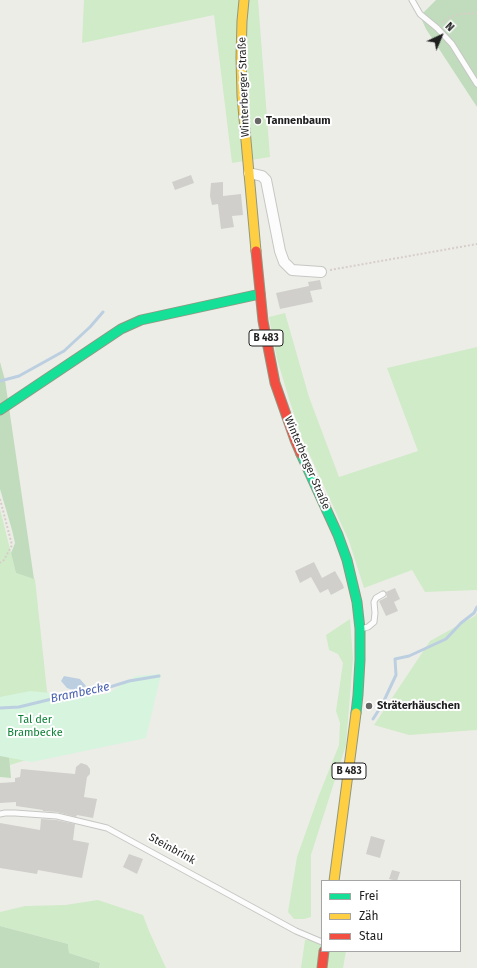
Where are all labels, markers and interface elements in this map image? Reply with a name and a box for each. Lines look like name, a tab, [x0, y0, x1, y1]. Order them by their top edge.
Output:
north arrow	[421, 16, 461, 56]
text: N	[443, 20, 457, 34]
street label: Winterberger Straße	[236, 37, 252, 137]
place label: Tannenbaum	[266, 114, 331, 128]
marker: Tannenbaum	[253, 116, 263, 126]
road number: B 483	[249, 330, 283, 346]
street label: Winterberger Straße	[281, 414, 333, 512]
water label: Brambecke	[49, 680, 111, 706]
place label: Sträterhäuschen	[377, 699, 460, 713]
marker: Sträterhäuschen	[364, 701, 374, 711]
park label: Tal der Brambecke	[7, 713, 63, 739]
road number: B 483	[332, 763, 366, 779]
street label: Steinbrink	[146, 831, 198, 867]
legend	[321, 880, 461, 952]
text: Frei	[359, 889, 379, 903]
text: Zäh	[359, 909, 379, 923]
text: Stau	[359, 929, 383, 943]

